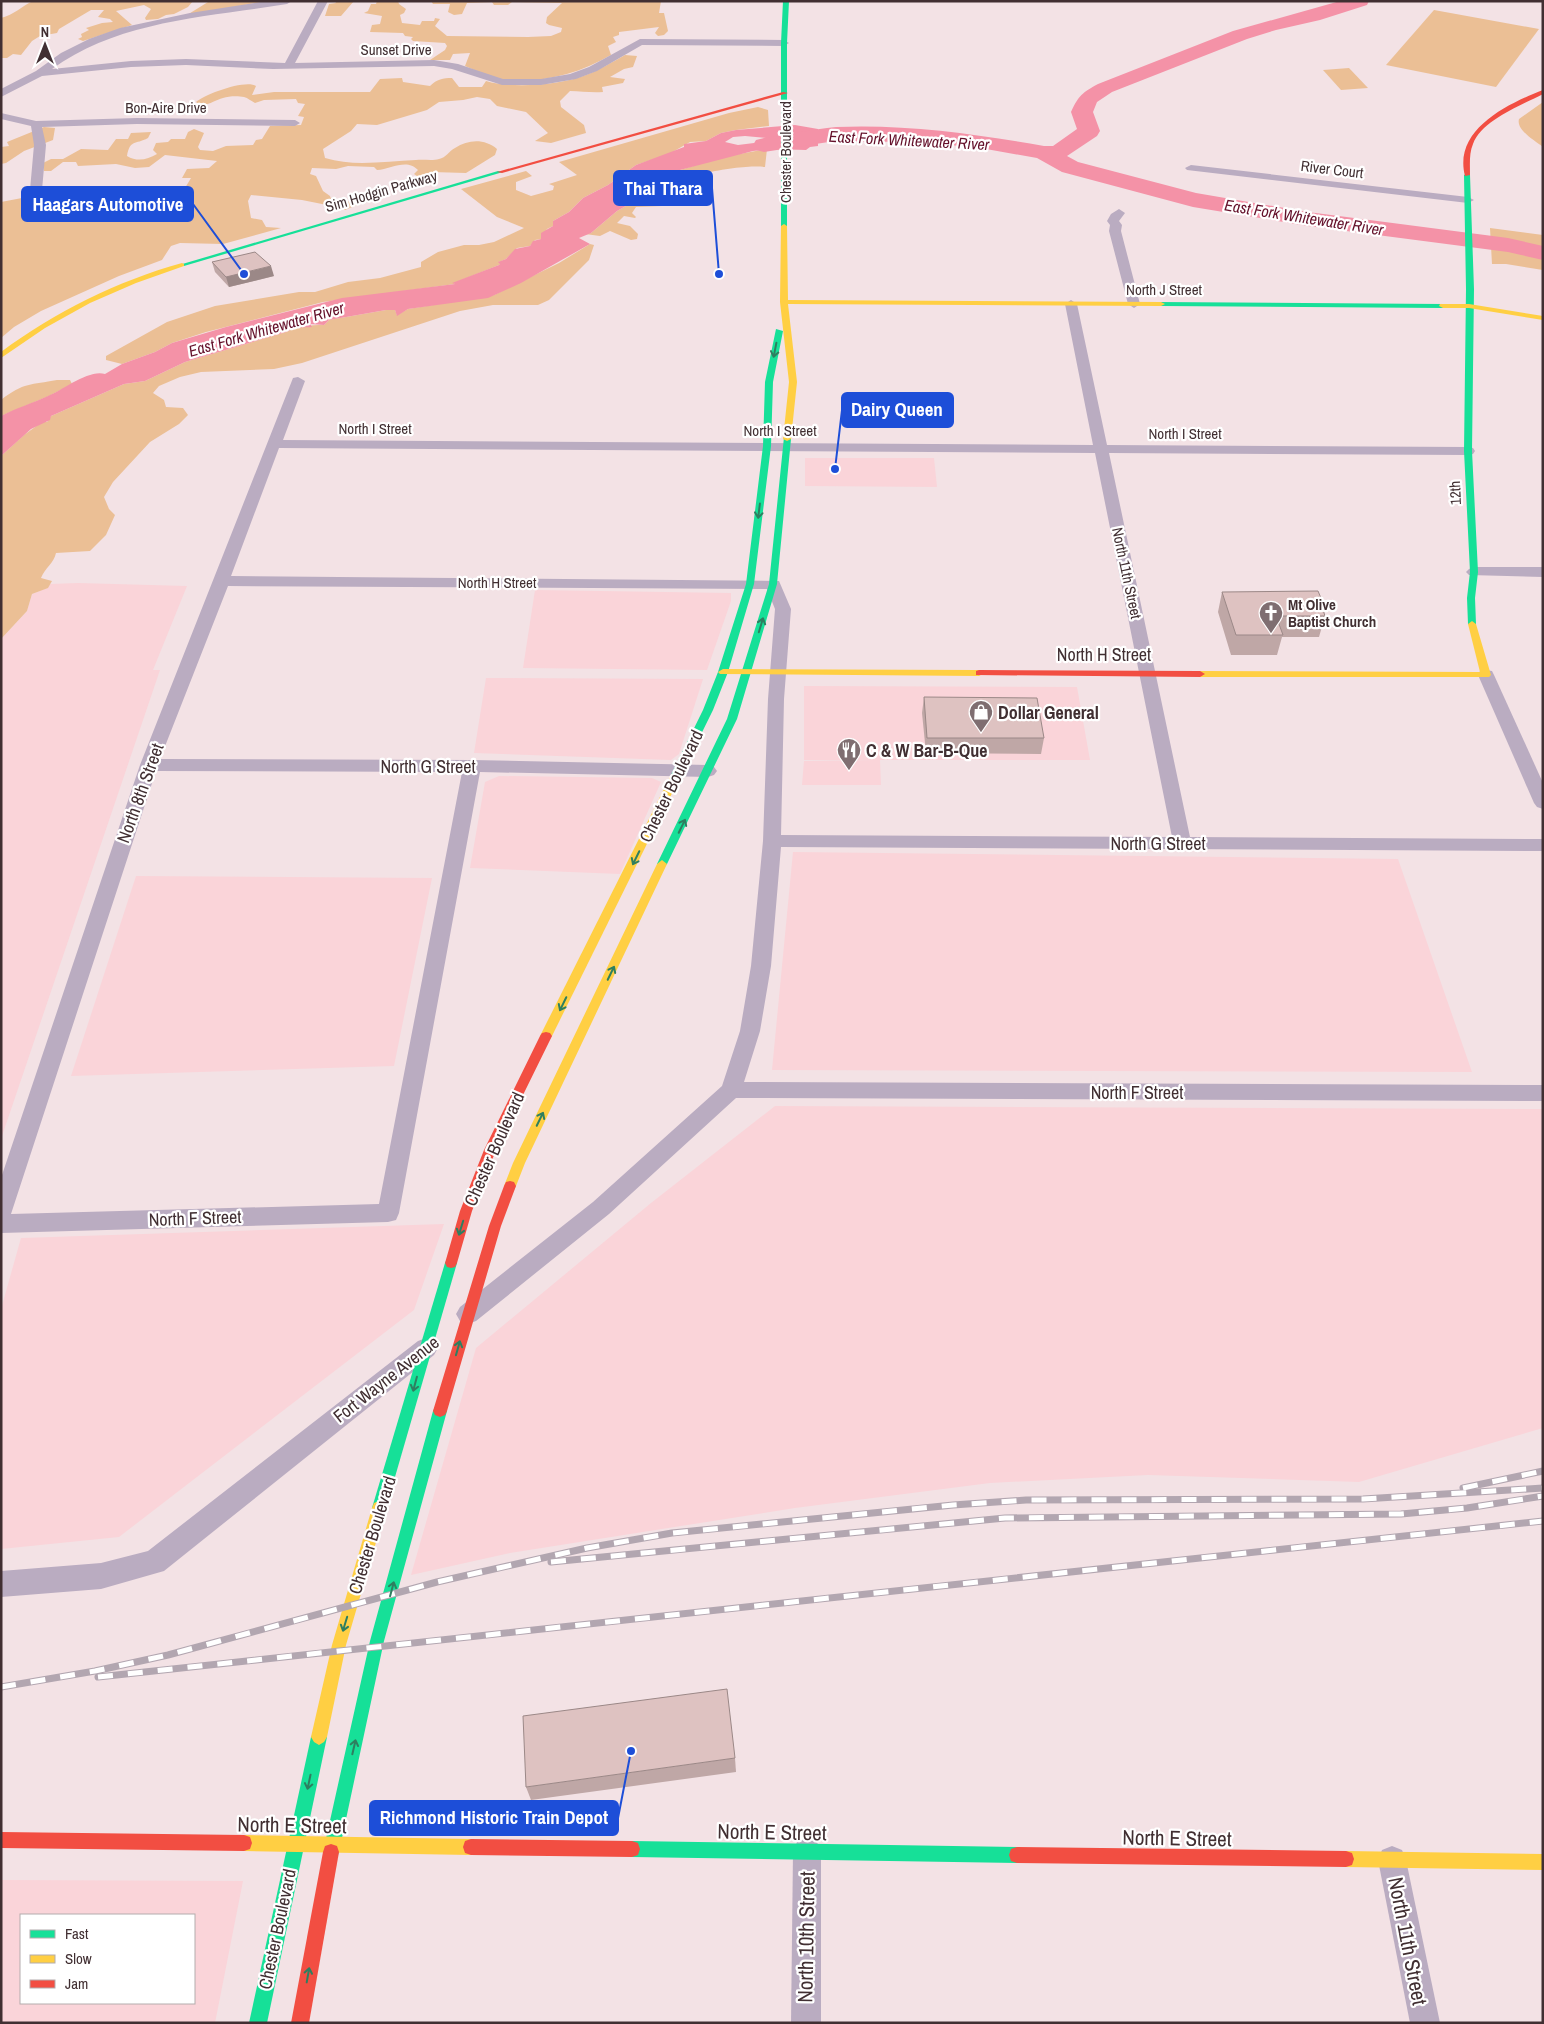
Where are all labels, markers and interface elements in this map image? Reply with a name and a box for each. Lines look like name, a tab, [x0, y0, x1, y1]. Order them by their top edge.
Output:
north arrow	[20, 20, 70, 70]
text: N	[41, 23, 49, 41]
street label: Sunset Drive	[360, 39, 432, 60]
street label: Bon-Aire Drive	[125, 97, 207, 118]
street label: Chester Boulevard	[775, 101, 796, 203]
water label: East Fork Whitewater River	[828, 125, 990, 155]
street label: River Court	[1300, 155, 1365, 183]
street label: Sim Hodgin Parkway	[323, 165, 440, 217]
callout: Thai Thara	[614, 171, 712, 205]
text: Thai Thara	[624, 175, 703, 201]
callout: Haagars Automotive	[22, 187, 193, 221]
text: Haagars Automotive	[33, 191, 184, 217]
water label: East Fork Whitewater River	[1223, 194, 1386, 241]
street label: North J Street	[1126, 279, 1203, 300]
water label: East Fork Whitewater River	[186, 296, 347, 362]
one-way arrow	[770, 342, 779, 358]
callout: Dairy Queen	[842, 393, 953, 427]
text: Dairy Queen	[851, 396, 943, 422]
street label: North I Street	[338, 418, 412, 439]
street label: North I Street	[743, 420, 817, 441]
street label: North I Street	[1148, 423, 1222, 444]
street label: 12th	[1444, 480, 1466, 506]
one-way arrow	[754, 503, 764, 519]
street label: North 11th Street	[1107, 525, 1147, 621]
street label: North H Street	[458, 572, 537, 593]
place label: Mt Olive Baptist Church	[1288, 594, 1376, 632]
church icon: Mt Olive Baptist Church	[1258, 600, 1284, 634]
one-way arrow	[757, 618, 766, 633]
street label: North H Street	[1057, 642, 1151, 667]
shop icon: Dollar General	[968, 699, 994, 733]
place label: Dollar General	[998, 700, 1099, 725]
street label: Chester Boulevard	[633, 726, 709, 846]
restaurant icon: C & W Bar-B-Que	[836, 737, 862, 771]
place label: C & W Bar-B-Que	[866, 738, 987, 763]
street label: North 8th Street	[110, 740, 170, 846]
street label: North G Street	[380, 754, 476, 779]
one-way arrow	[677, 819, 687, 834]
street label: North G Street	[1110, 831, 1206, 856]
one-way arrow	[631, 851, 641, 866]
one-way arrow	[607, 966, 616, 981]
one-way arrow	[558, 996, 567, 1011]
street label: North F Street	[1091, 1080, 1183, 1105]
street label: Chester Boulevard	[458, 1088, 530, 1210]
one-way arrow	[536, 1112, 545, 1127]
street label: North F Street	[148, 1204, 242, 1232]
one-way arrow	[455, 1219, 465, 1235]
street label: Fort Wayne Avenue	[328, 1330, 444, 1428]
one-way arrow	[454, 1340, 464, 1356]
one-way arrow	[410, 1375, 419, 1391]
street label: Chester Boulevard	[342, 1473, 402, 1597]
one-way arrow	[387, 1581, 397, 1597]
one-way arrow	[340, 1615, 350, 1631]
one-way arrow	[350, 1739, 359, 1755]
one-way arrow	[304, 1774, 313, 1790]
callout: Richmond Historic Train Depot	[370, 1801, 618, 1835]
text: Richmond Historic Train Depot	[380, 1804, 608, 1830]
street label: North E Street	[237, 1810, 347, 1840]
street label: North E Street	[717, 1817, 827, 1847]
street label: North E Street	[1122, 1823, 1232, 1853]
street label: Chester Boulevard	[252, 1867, 302, 1991]
street label: North 10th Street	[790, 1871, 822, 2003]
street label: North 11th Street	[1381, 1874, 1435, 2008]
legend	[20, 1914, 195, 2004]
text: Fast	[65, 1923, 89, 1944]
text: Slow	[65, 1948, 92, 1969]
one-way arrow	[304, 1967, 314, 1983]
text: Jam	[65, 1973, 88, 1994]

